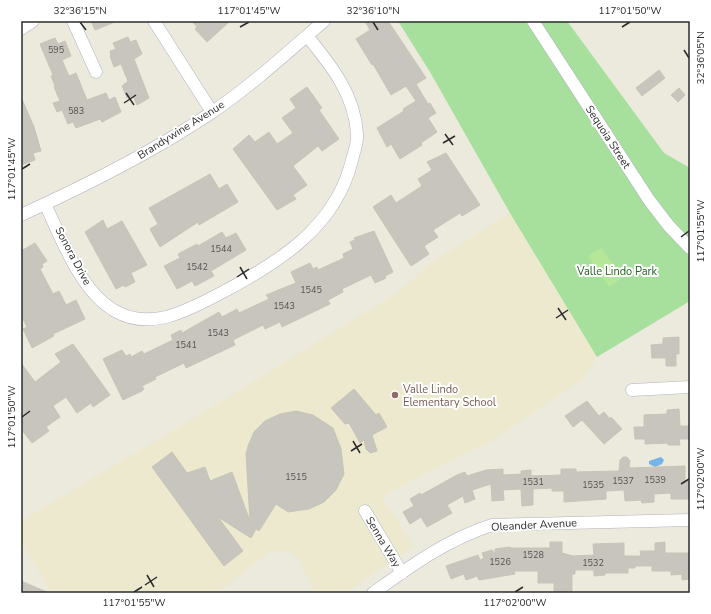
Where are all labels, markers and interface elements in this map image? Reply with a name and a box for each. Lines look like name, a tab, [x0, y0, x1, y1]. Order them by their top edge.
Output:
text: 32°36'15"N	[53, 4, 107, 18]
text: 117°01'45"W	[218, 4, 280, 18]
text: 32°36'10"N	[346, 4, 400, 18]
text: 117°01'50"W	[599, 4, 661, 18]
text: 32°36'05"N	[694, 31, 708, 85]
house number: 595	[48, 44, 64, 56]
street label: Brandywine Avenue	[135, 97, 227, 163]
street label: Sequoia Street	[582, 102, 634, 172]
house number: 583	[68, 105, 84, 117]
text: 117°01'45"W	[5, 138, 19, 200]
text: 117°01'55"W	[694, 200, 708, 262]
street label: Sonora Drive	[51, 224, 95, 288]
house number: 1544	[210, 243, 232, 255]
house number: 1542	[186, 261, 208, 273]
park label: Valle Lindo Park	[576, 264, 658, 279]
house number: 1545	[300, 284, 322, 296]
house number: 1543	[273, 300, 295, 312]
house number: 1543	[207, 327, 229, 339]
house number: 1541	[175, 339, 197, 351]
place label: Valle Lindo Elementary School	[402, 382, 497, 410]
text: 117°01'50"W	[5, 386, 19, 448]
marker: Valle Lindo Elementary School	[390, 390, 400, 400]
text: 117°02'00"W	[694, 448, 708, 510]
house number: 1515	[285, 471, 307, 483]
house number: 1539	[644, 474, 666, 486]
house number: 1537	[612, 475, 634, 487]
house number: 1531	[522, 476, 544, 488]
house number: 1535	[582, 479, 604, 491]
street label: Senna Way	[362, 514, 404, 570]
street label: Oleander Avenue	[491, 515, 577, 535]
house number: 1528	[522, 549, 544, 561]
house number: 1526	[489, 556, 511, 568]
house number: 1532	[582, 557, 604, 569]
text: 117°01'55"W	[103, 596, 165, 610]
text: 117°02'00"W	[484, 596, 546, 610]

